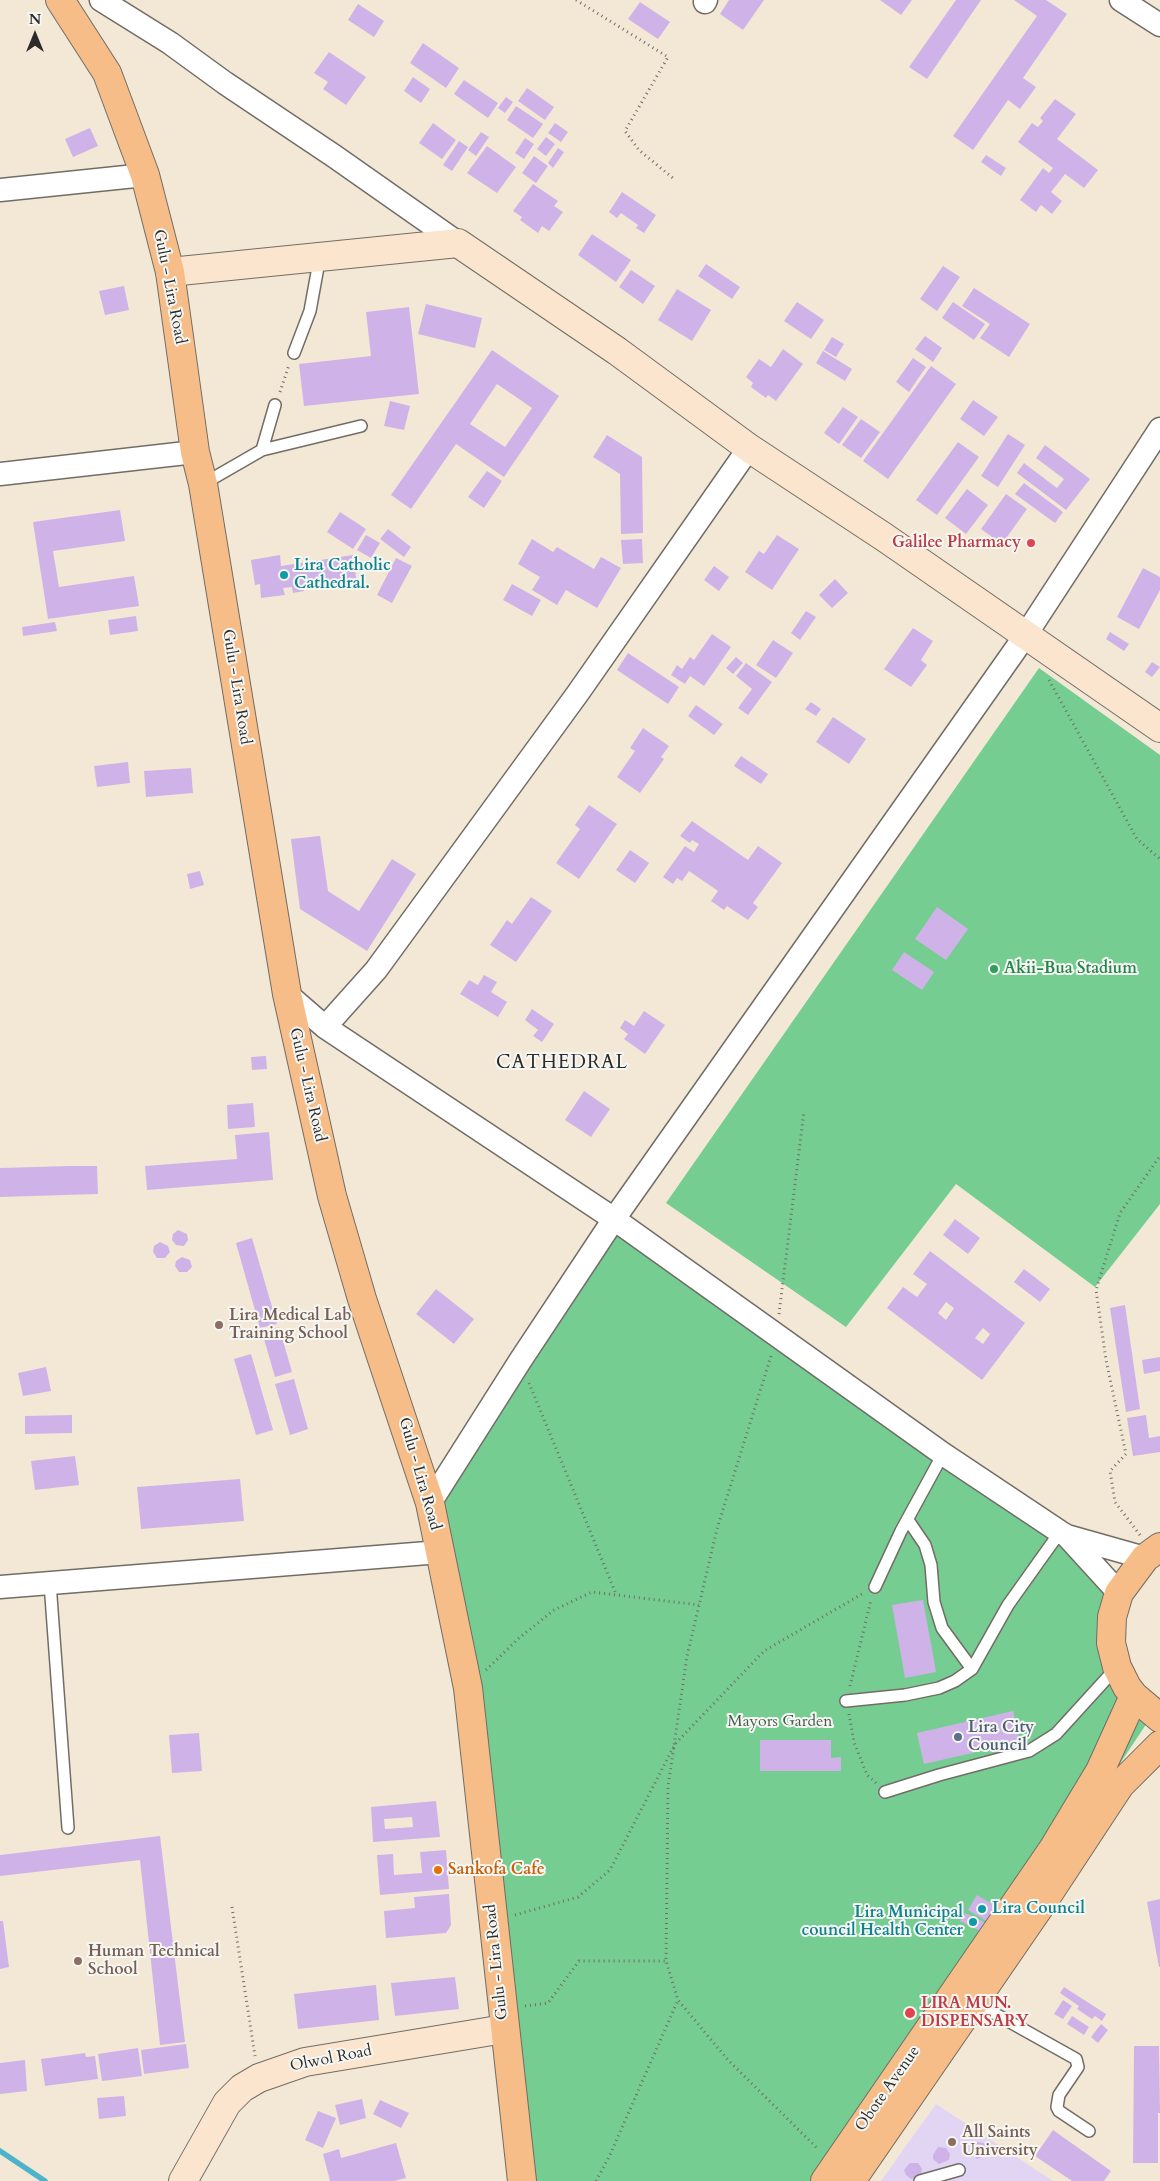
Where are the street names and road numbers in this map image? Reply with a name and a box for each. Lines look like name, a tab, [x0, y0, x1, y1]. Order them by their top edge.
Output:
street label: Gulu - Lira Road	[148, 228, 190, 346]
street label: Gulu - Lira Road	[217, 628, 255, 746]
street label: Gulu - Lira Road	[285, 1026, 329, 1144]
street label: Gulu - Lira Road	[394, 1415, 444, 1533]
street label: Gulu - Lira Road	[481, 1903, 513, 2021]
street label: Olwol Road	[288, 2042, 374, 2076]
street label: Obote Avenue	[852, 2043, 924, 2135]

